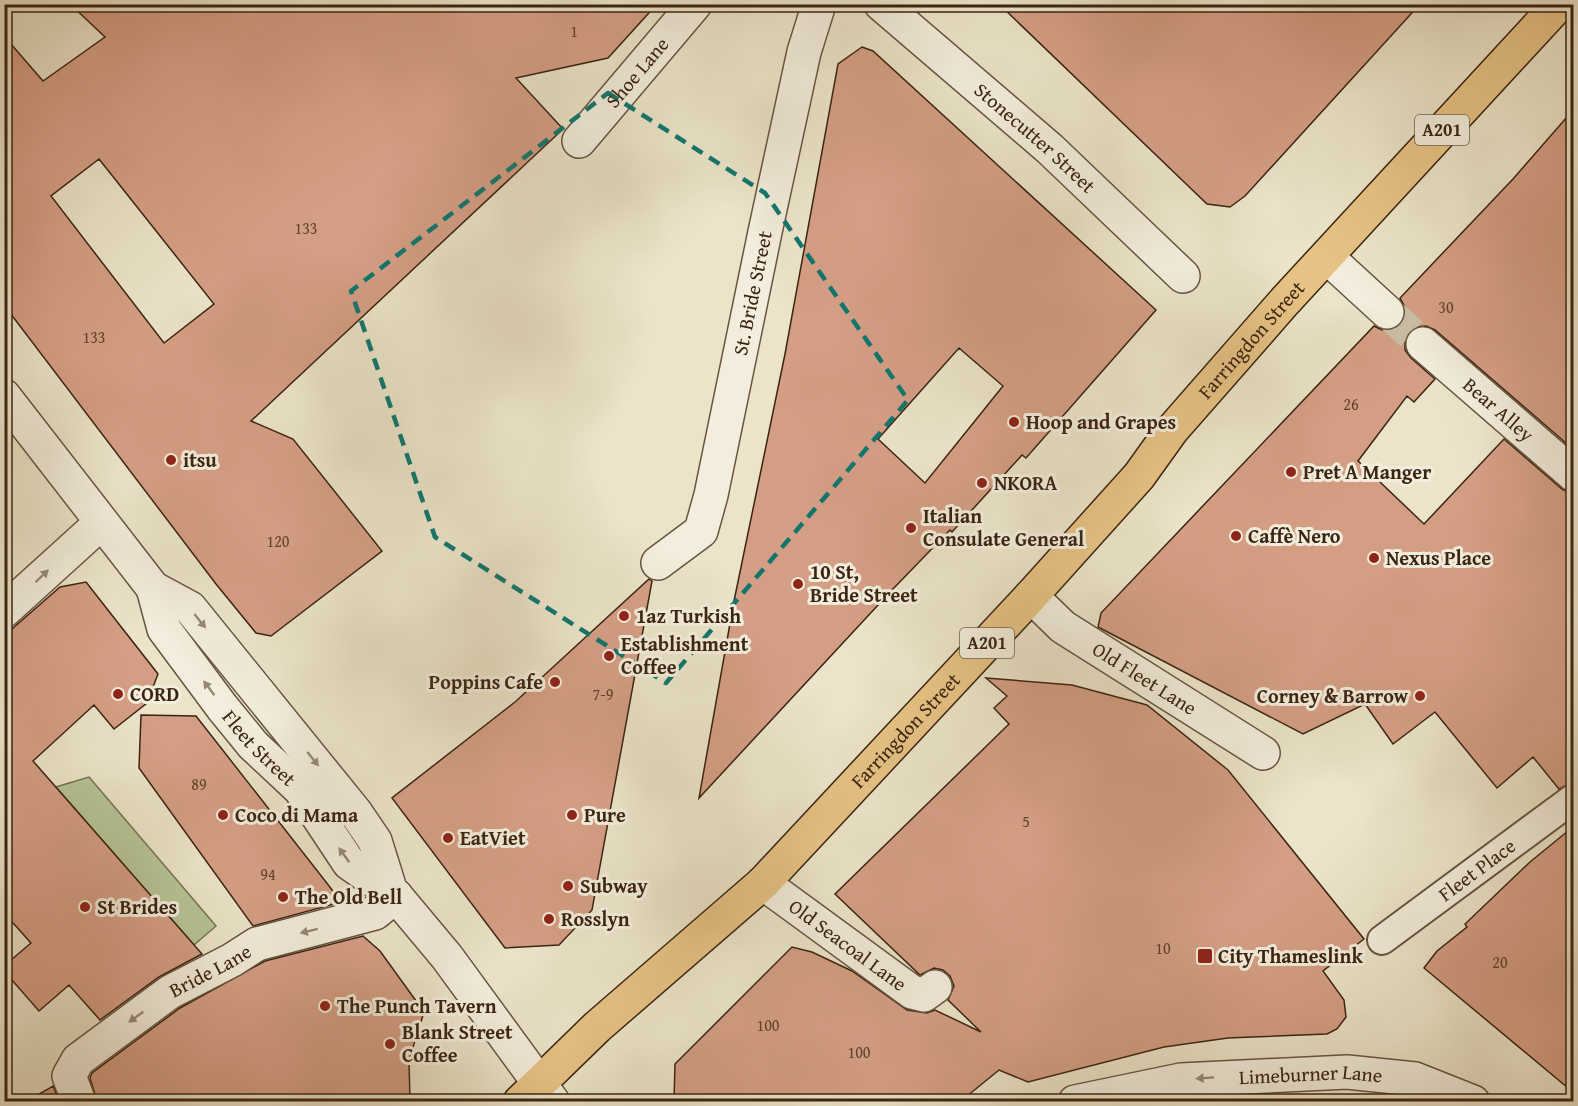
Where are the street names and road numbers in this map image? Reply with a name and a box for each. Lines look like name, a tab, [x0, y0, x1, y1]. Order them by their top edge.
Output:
street label: Shoe Lane	[598, 30, 675, 114]
street label: Stonecutter Street	[968, 75, 1103, 199]
road number: A201	[1415, 115, 1469, 145]
street label: St. Bride Street	[725, 228, 779, 358]
street label: Farringdon Street	[1191, 274, 1311, 405]
street label: Bear Alley	[1457, 370, 1541, 448]
road number: A201	[960, 628, 1014, 658]
street label: Old Fleet Lane	[1087, 634, 1203, 722]
street label: Farringdon Street	[844, 666, 967, 794]
street label: Fleet Street	[216, 703, 303, 792]
street label: Fleet Place	[1432, 831, 1521, 908]
street label: Old Seacoal Lane	[783, 892, 913, 998]
street label: Bride Lane	[164, 936, 257, 1004]
street label: Limeburner Lane	[1238, 1057, 1384, 1091]

